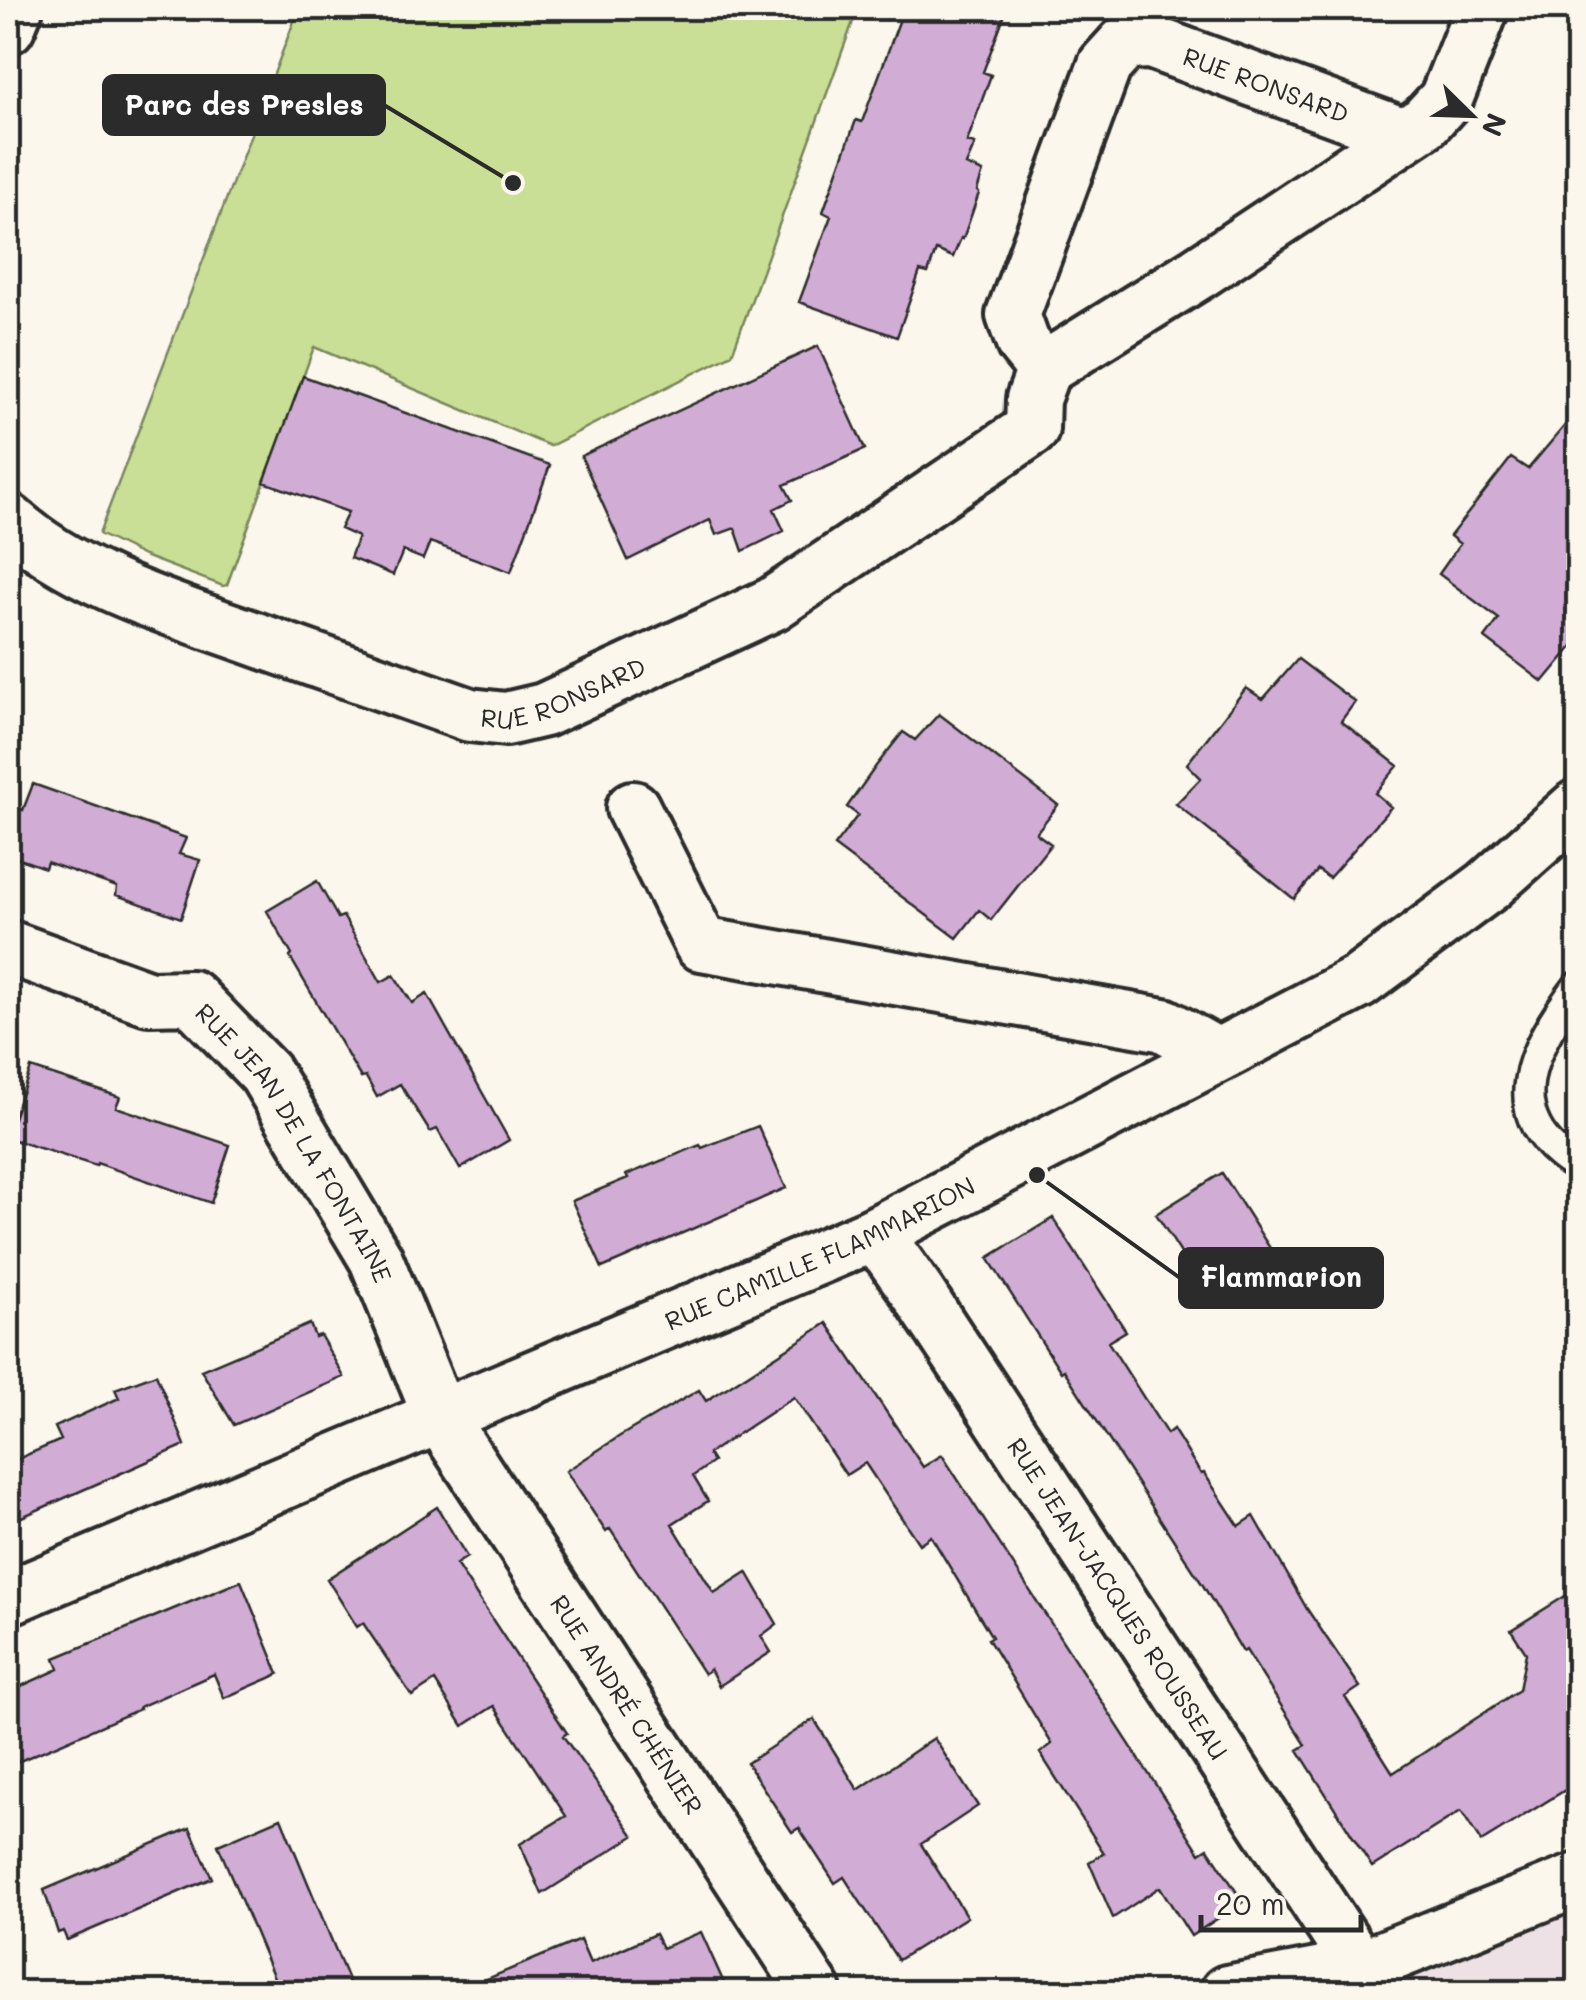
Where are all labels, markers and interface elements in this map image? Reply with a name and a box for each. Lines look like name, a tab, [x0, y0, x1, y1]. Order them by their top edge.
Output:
street label: RUE RONSARD	[1179, 39, 1353, 129]
north arrow	[1421, 65, 1521, 165]
callout: Parc des Presles	[104, 76, 384, 134]
text: Parc des Presles	[124, 86, 364, 122]
text: N	[1474, 108, 1516, 142]
street label: RUE RONSARD	[479, 649, 650, 736]
street label: RUE JEAN DE LA FONTAINE	[189, 996, 400, 1287]
street label: RUE CAMILLE FLAMMARION	[660, 1169, 980, 1336]
callout: Flammarion	[1180, 1249, 1382, 1307]
text: Flammarion	[1200, 1258, 1362, 1294]
street label: RUE JEAN-JACQUES ROUSSEAU	[1001, 1431, 1235, 1765]
street label: RUE ANDRÉ CHÉNIER	[544, 1588, 711, 1820]
scale bar	[1201, 1870, 1361, 1932]
text: 20 m	[1216, 1883, 1285, 1923]

